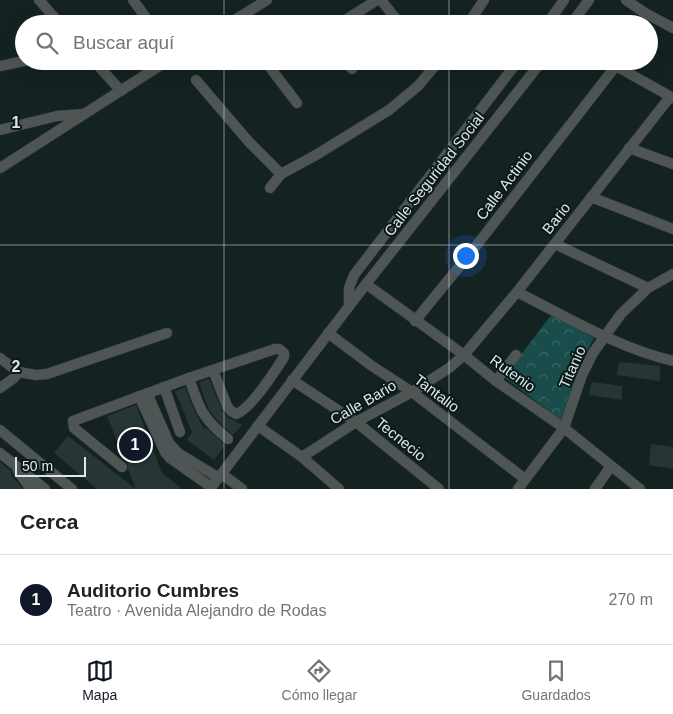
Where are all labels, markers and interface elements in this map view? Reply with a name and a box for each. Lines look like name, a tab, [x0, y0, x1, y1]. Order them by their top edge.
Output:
search box	[15, 15, 658, 70]
icon: search	[33, 29, 61, 57]
text: Buscar aquí	[73, 32, 174, 53]
street label: Calle Seguridad Social	[381, 109, 487, 239]
text: 1	[12, 114, 21, 131]
street label: Calle Actinio	[472, 147, 536, 223]
street label: Bario	[539, 199, 573, 237]
your location	[453, 243, 479, 269]
street label: Titanio	[555, 343, 589, 391]
street label: Rutenio	[487, 351, 539, 395]
text: 2	[12, 358, 21, 375]
street label: Tantalio	[411, 371, 463, 415]
street label: Calle Bario	[327, 376, 399, 428]
street label: Tecnecio	[373, 414, 429, 464]
pin: 1	[119, 426, 151, 464]
scale bar	[15, 454, 86, 477]
text: 50 m	[22, 458, 53, 474]
text: Cerca	[20, 510, 78, 533]
text: Auditorio Cumbres	[67, 580, 239, 601]
text: 1	[32, 591, 40, 608]
text: 270 m	[609, 591, 653, 608]
text: Teatro · Avenida Alejandro de Rodas	[67, 602, 326, 619]
tab: Mapa	[82, 657, 117, 703]
tab: Cómo llegar	[282, 657, 357, 703]
tab: Guardados	[521, 657, 591, 703]

